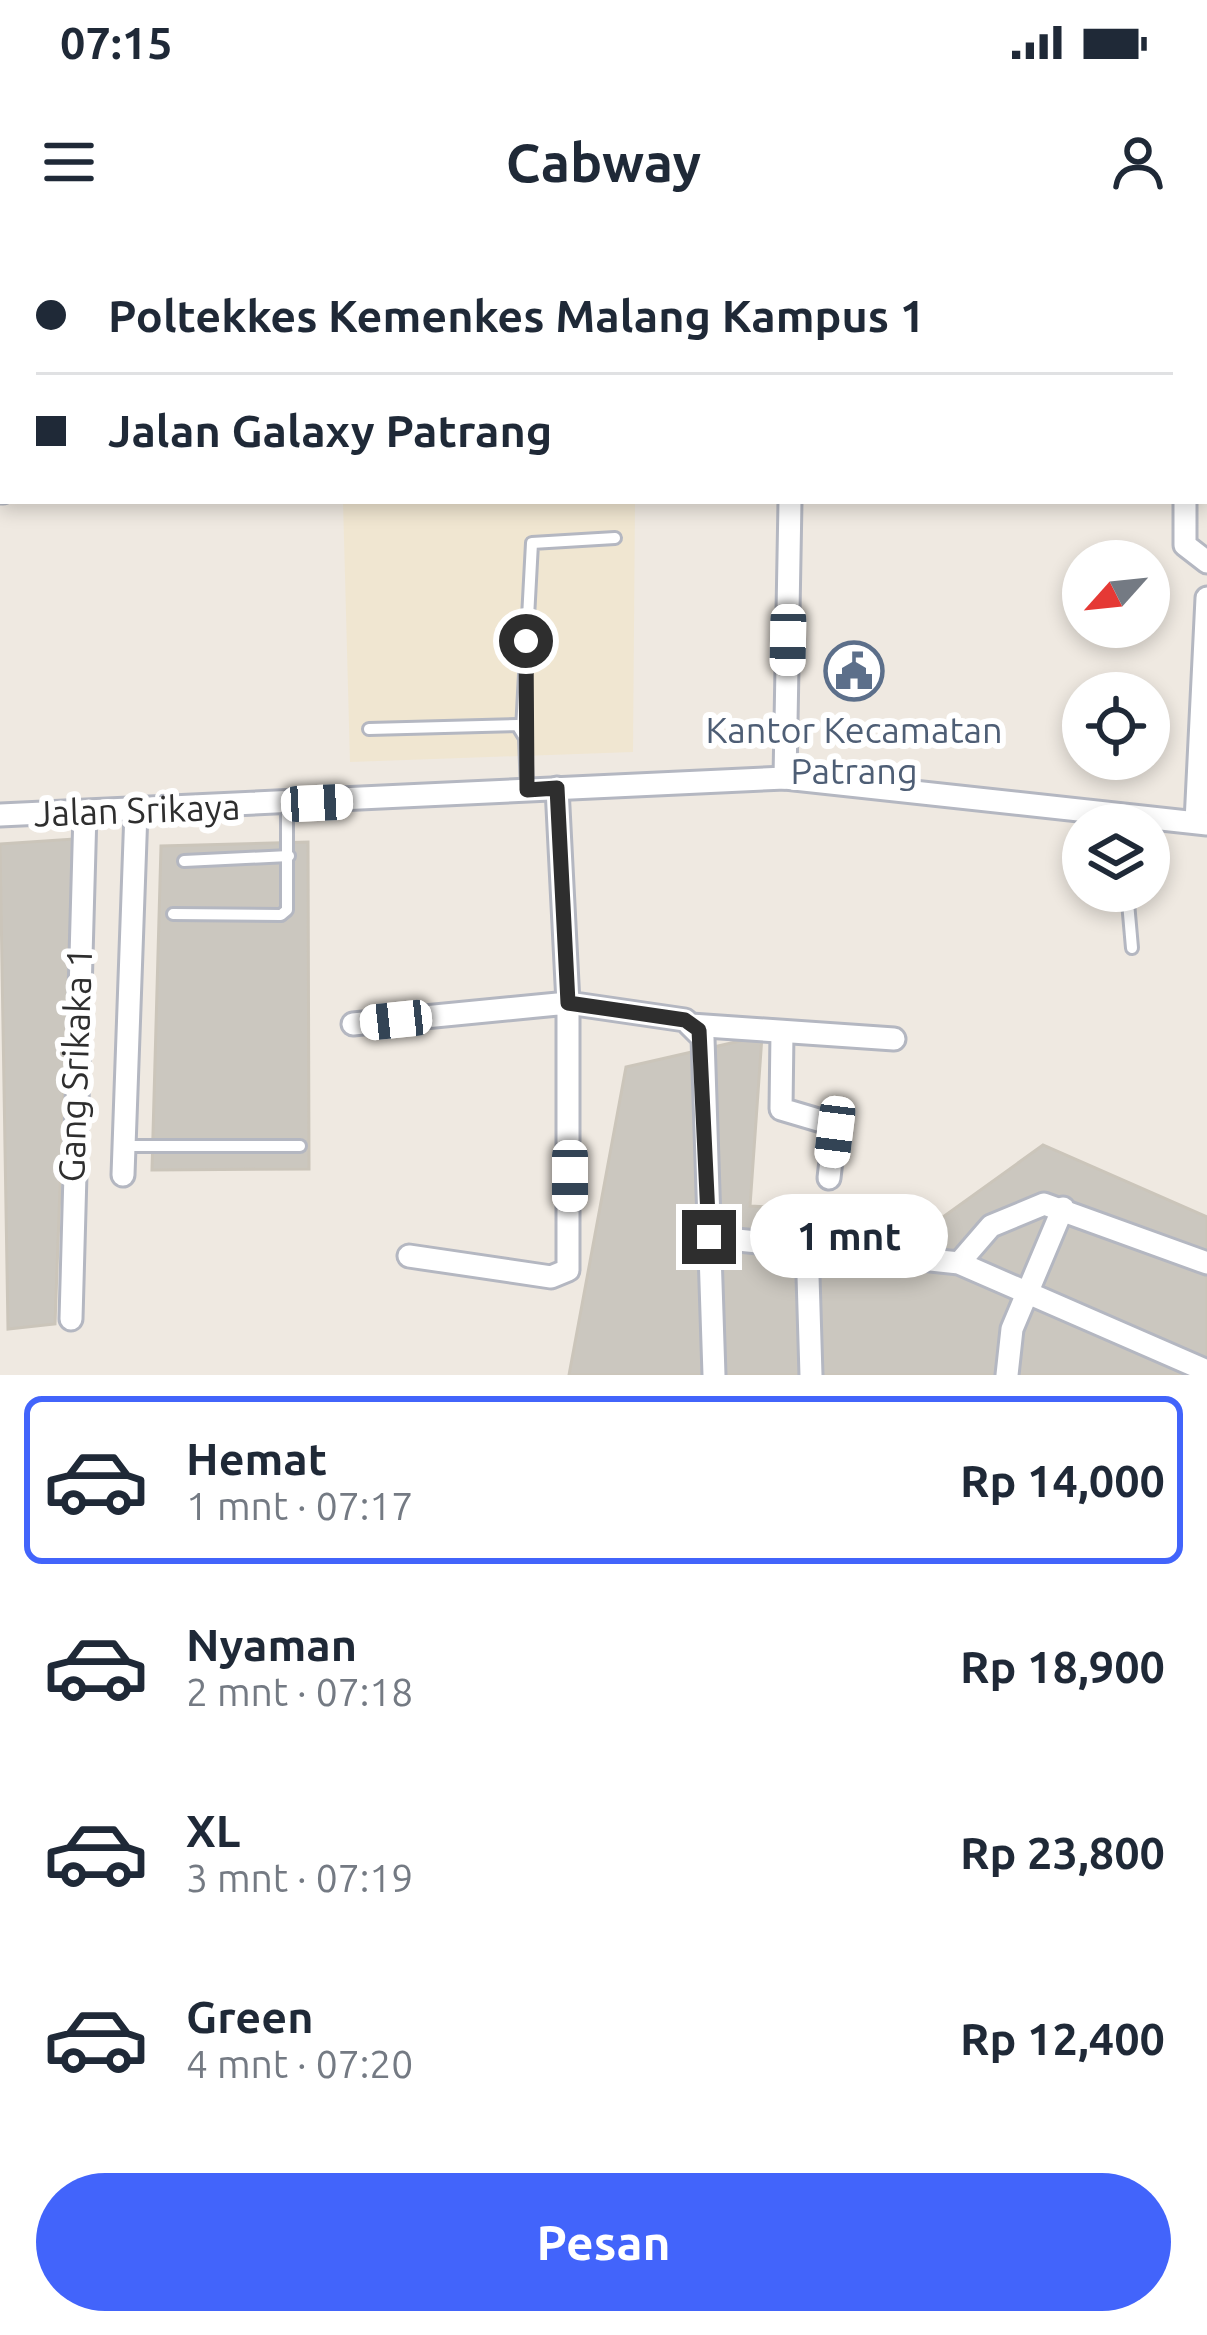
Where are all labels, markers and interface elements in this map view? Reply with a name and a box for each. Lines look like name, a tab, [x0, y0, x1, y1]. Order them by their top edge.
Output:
text: 07:15	[60, 17, 173, 68]
icon: menu	[36, 129, 102, 195]
icon: person	[1105, 129, 1171, 195]
text: Cabway	[506, 132, 701, 192]
text: Poltekkes Kemenkes Malang Kampus 1	[108, 290, 925, 341]
text: Jalan Galaxy Patrang	[108, 405, 552, 456]
north arrow	[1062, 540, 1170, 648]
map controls	[1062, 540, 1170, 912]
car	[769, 604, 807, 676]
route start	[499, 614, 553, 668]
public building icon: Kantor Kecamatan Patrang	[823, 640, 885, 702]
button: locate	[1062, 672, 1170, 780]
place label: Kantor Kecamatan Patrang	[705, 709, 1003, 791]
car	[280, 783, 354, 823]
street label: Jalan Srikaya	[33, 785, 241, 834]
button: layers	[1062, 804, 1170, 912]
street label: Gang Srikaka 1	[50, 947, 99, 1183]
car	[358, 998, 434, 1042]
car	[813, 1094, 857, 1170]
car	[552, 1140, 588, 1212]
callout: 1 mnt	[751, 1195, 949, 1279]
route end	[682, 1210, 736, 1264]
text: 1 mnt	[797, 1214, 901, 1257]
icon: car	[42, 1426, 150, 1534]
text: Hemat	[186, 1433, 327, 1484]
text: Rp 14,000	[960, 1455, 1165, 1506]
text: 1 mnt · 07:17	[186, 1484, 413, 1527]
icon: car	[42, 1612, 150, 1720]
text: Nyaman	[186, 1619, 357, 1670]
text: Rp 18,900	[960, 1641, 1165, 1692]
text: 2 mnt · 07:18	[186, 1670, 413, 1713]
icon: car	[42, 1798, 150, 1906]
text: XL	[186, 1805, 240, 1856]
text: Rp 23,800	[960, 1827, 1165, 1878]
text: 3 mnt · 07:19	[186, 1856, 413, 1899]
icon: car	[42, 1984, 150, 2092]
text: Green	[186, 1991, 313, 2042]
text: Rp 12,400	[960, 2013, 1165, 2064]
text: 4 mnt · 07:20	[186, 2042, 413, 2085]
button: Pesan	[36, 2173, 1171, 2311]

